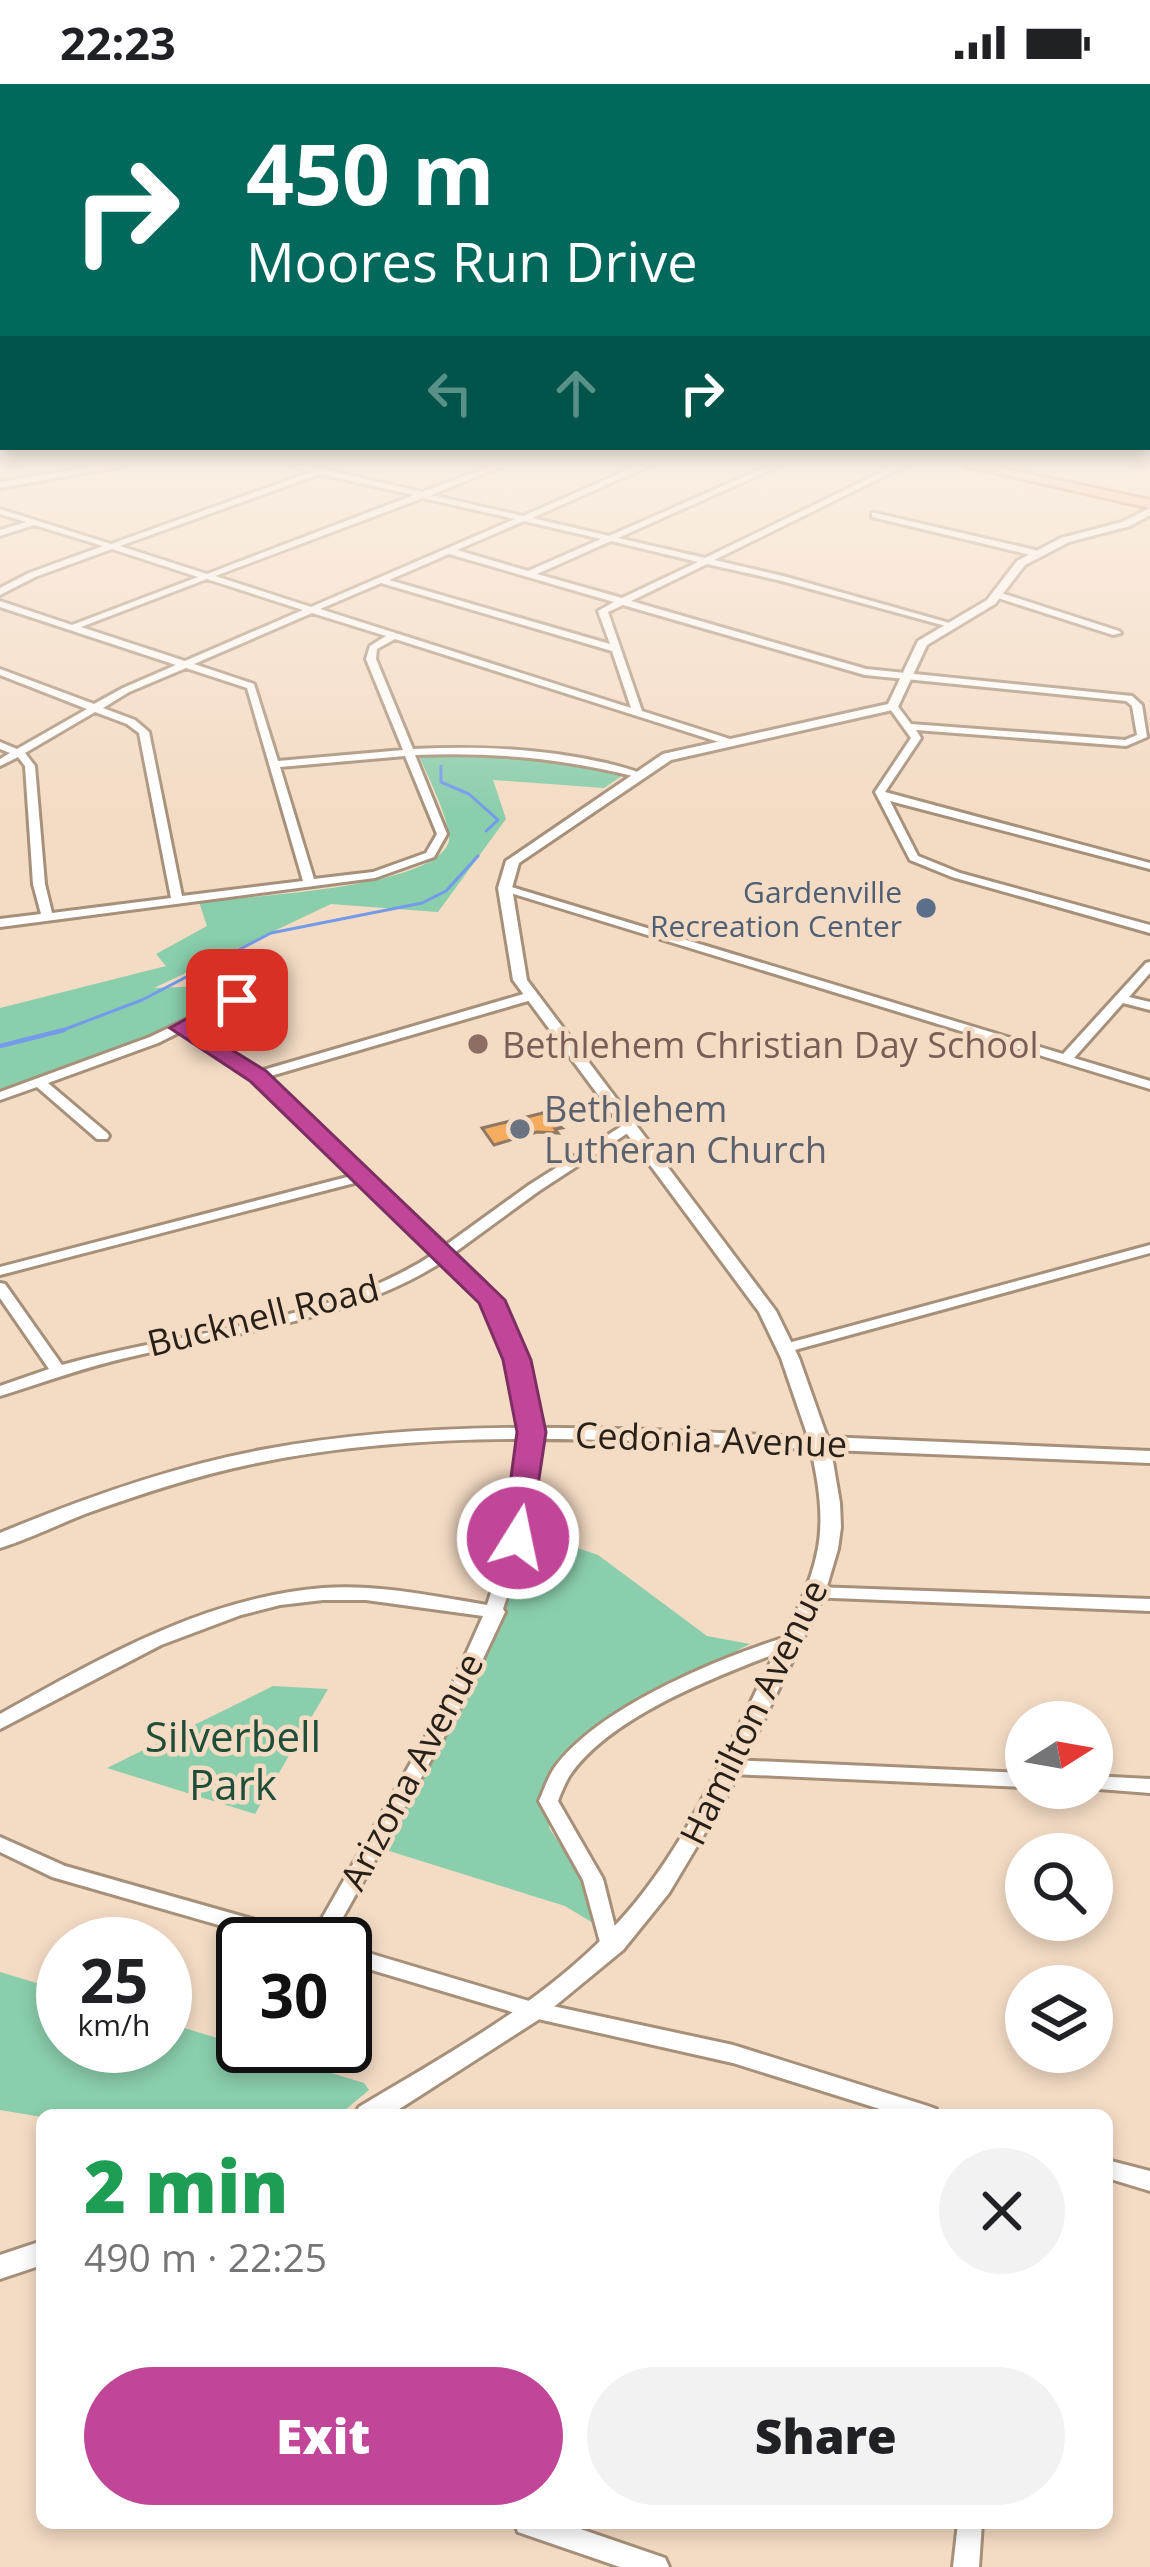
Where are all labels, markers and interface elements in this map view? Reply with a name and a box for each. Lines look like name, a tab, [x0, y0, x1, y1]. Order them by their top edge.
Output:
text: 22:23	[60, 12, 176, 73]
text: 450 m	[246, 115, 494, 230]
icon: right	[48, 132, 204, 288]
text: Moores Run Drive	[246, 224, 697, 298]
icon: left	[417, 360, 483, 426]
icon: ahead	[543, 360, 609, 426]
icon: right	[669, 360, 735, 426]
place label: Gardenville Recreation Center	[650, 871, 902, 946]
marker: Gardenville Recreation Center	[913, 895, 939, 921]
pin	[186, 949, 288, 1051]
icon: arrive	[204, 967, 270, 1033]
place label: Bethlehem Christian Day School	[502, 1020, 1039, 1069]
marker: Bethlehem Christian Day School	[465, 1031, 491, 1057]
place label: Bethlehem Lutheran Church	[544, 1084, 827, 1174]
marker: Bethlehem Lutheran Church	[507, 1116, 533, 1142]
street label: Bucknell Road	[142, 1263, 384, 1367]
street label: Cedonia Avenue	[574, 1410, 848, 1468]
position arrow	[455, 1475, 581, 1601]
street label: Hamilton Avenue	[668, 1571, 838, 1853]
street label: Arizona Avenue	[328, 1644, 494, 1898]
north arrow	[1005, 1701, 1113, 1809]
map controls	[1005, 1701, 1113, 2073]
park label: Silverbell Park	[145, 1707, 321, 1812]
button: search	[1005, 1833, 1113, 1941]
speed limit sign: 30	[216, 1917, 372, 2073]
text: 25	[80, 1939, 148, 2021]
button: layers	[1005, 1965, 1113, 2073]
text: km/h	[78, 2004, 150, 2045]
text: 2 min	[84, 2136, 289, 2234]
button: close	[939, 2148, 1065, 2274]
text: 490 m · 22:25	[84, 2230, 327, 2283]
button: Exit	[84, 2367, 563, 2505]
button: Share	[587, 2367, 1065, 2505]

